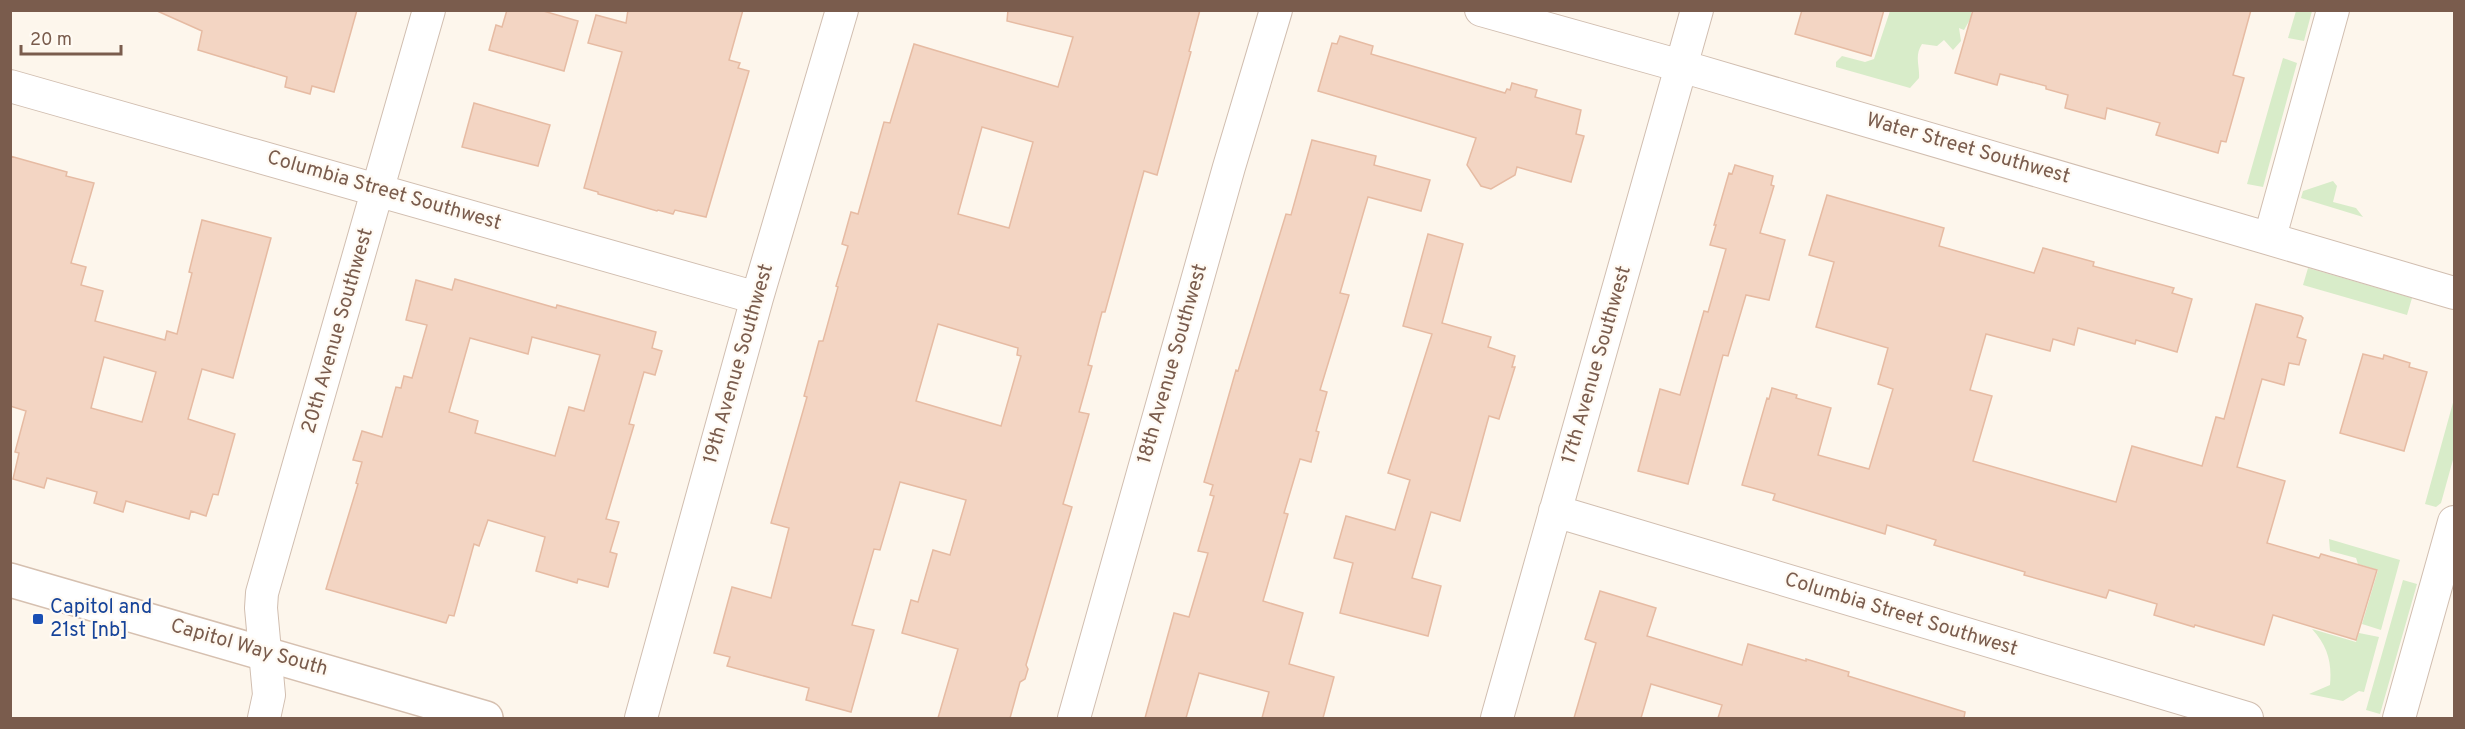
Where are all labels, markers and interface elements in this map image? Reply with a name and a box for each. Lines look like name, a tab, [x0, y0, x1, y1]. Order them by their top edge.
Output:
scale bar	[21, 18, 122, 56]
text: 20 m	[30, 29, 72, 52]
street label: Water Street Southwest	[1863, 107, 2073, 191]
street label: Columbia Street Southwest	[264, 145, 504, 237]
street label: 20th Avenue Southwest	[296, 225, 380, 437]
street label: 19th Avenue Southwest	[698, 261, 780, 467]
street label: 18th Avenue Southwest	[1132, 261, 1214, 467]
street label: 17th Avenue Southwest	[1556, 263, 1638, 467]
street label: Columbia Street Southwest	[1781, 567, 2021, 663]
place label: Capitol and 21st [nb]	[50, 595, 152, 644]
marker: Capitol and 21st [nb]	[31, 612, 45, 626]
street label: Capitol Way South	[167, 613, 331, 683]

